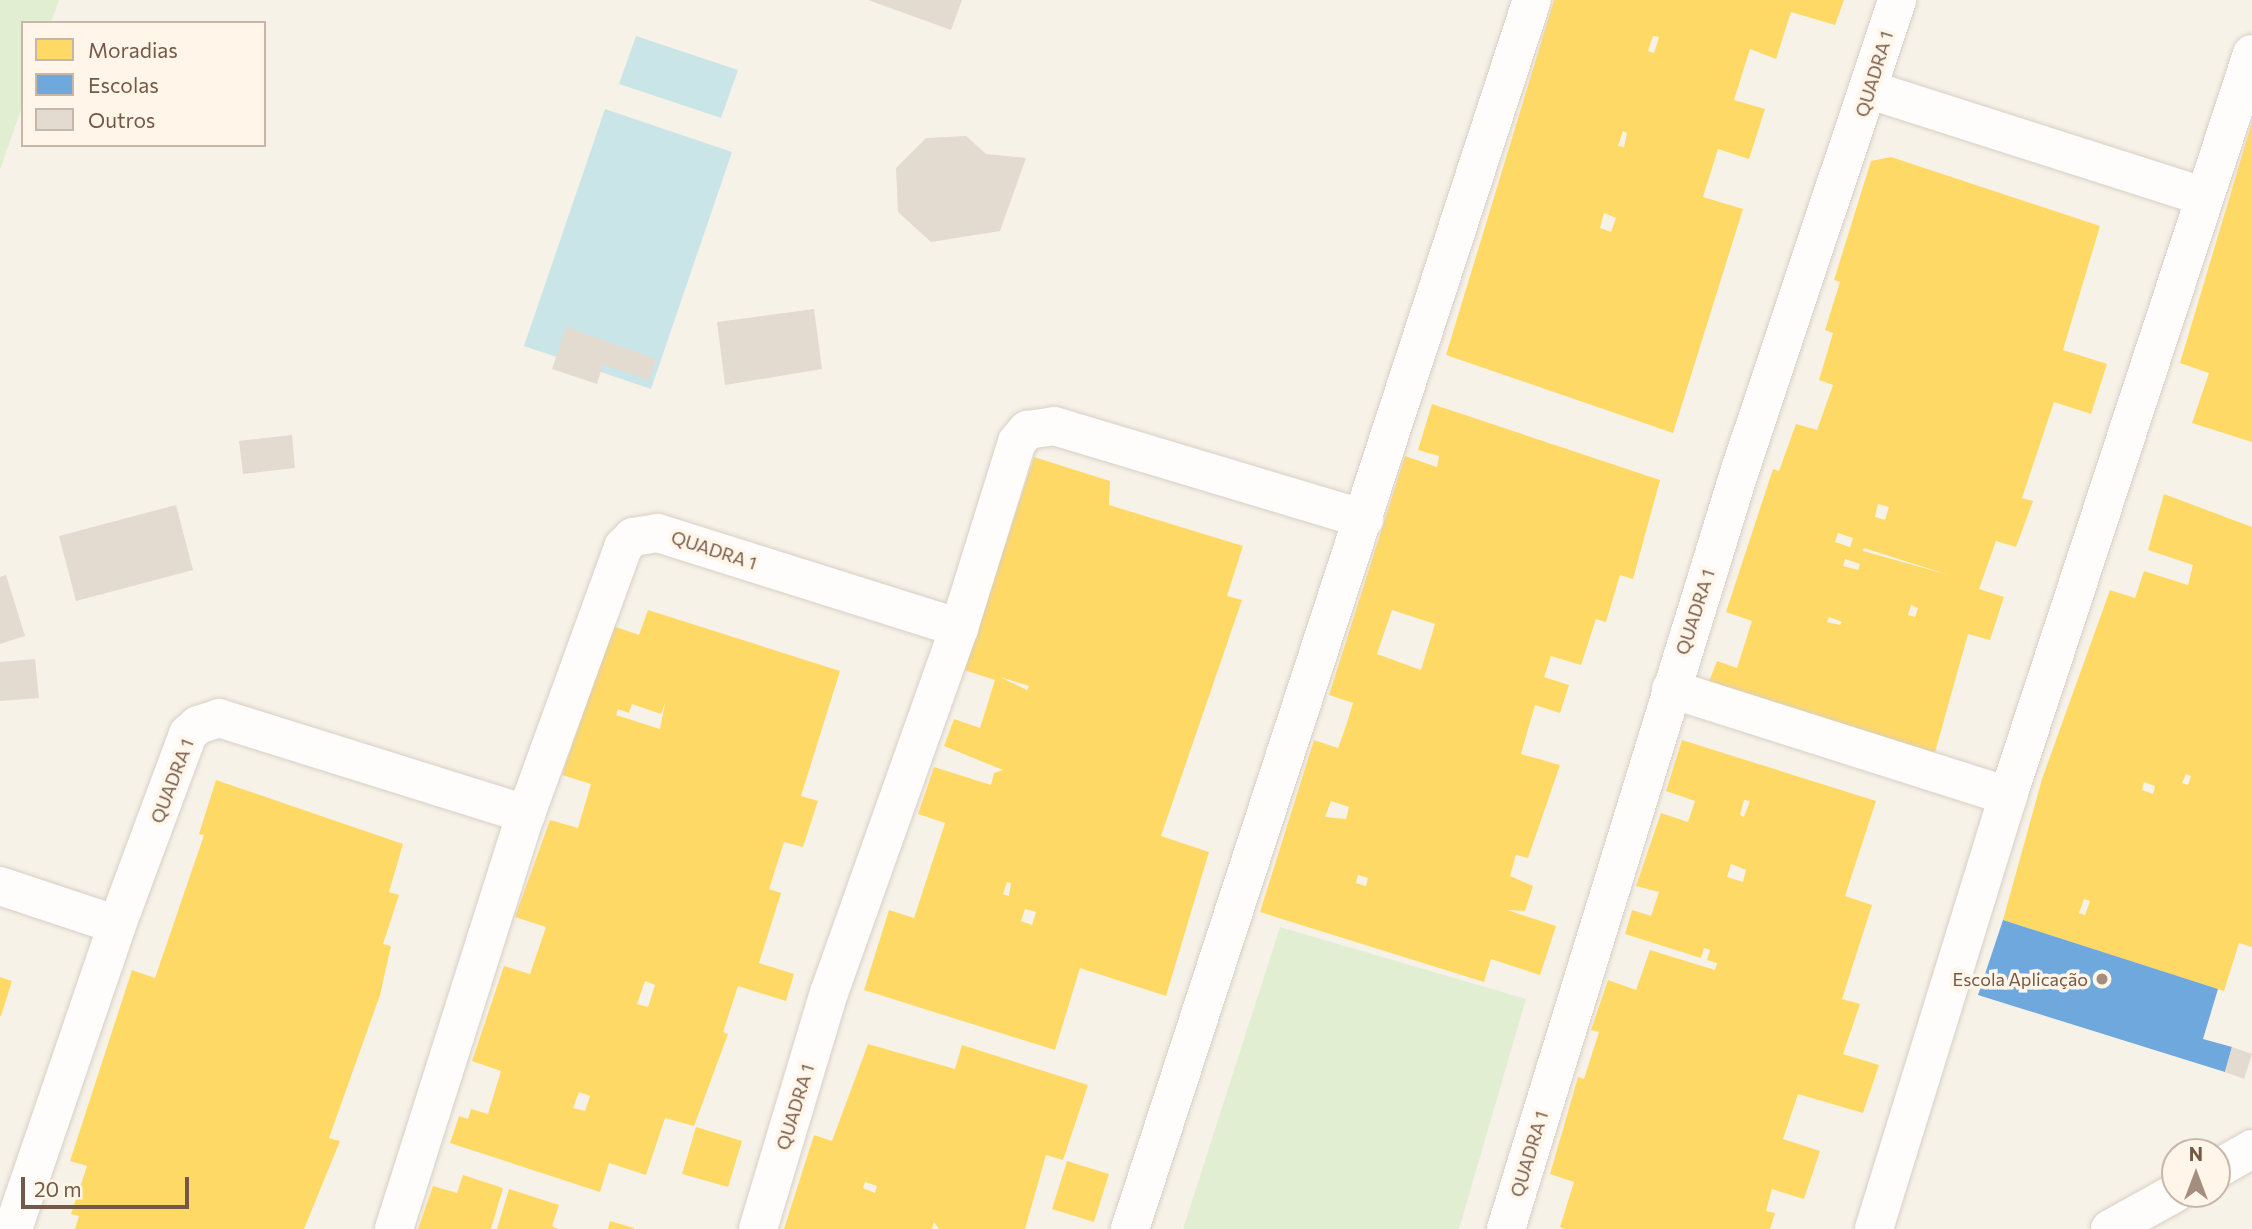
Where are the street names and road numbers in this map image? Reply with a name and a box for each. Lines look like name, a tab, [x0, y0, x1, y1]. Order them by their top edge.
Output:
street label: QUADRA 1	[1851, 28, 1897, 120]
street label: QUADRA 1	[669, 526, 759, 574]
street label: QUADRA 1	[1671, 567, 1719, 657]
street label: QUADRA 1	[146, 736, 198, 826]
street label: QUADRA 1	[772, 1061, 818, 1153]
street label: QUADRA 1	[1506, 1108, 1552, 1200]

